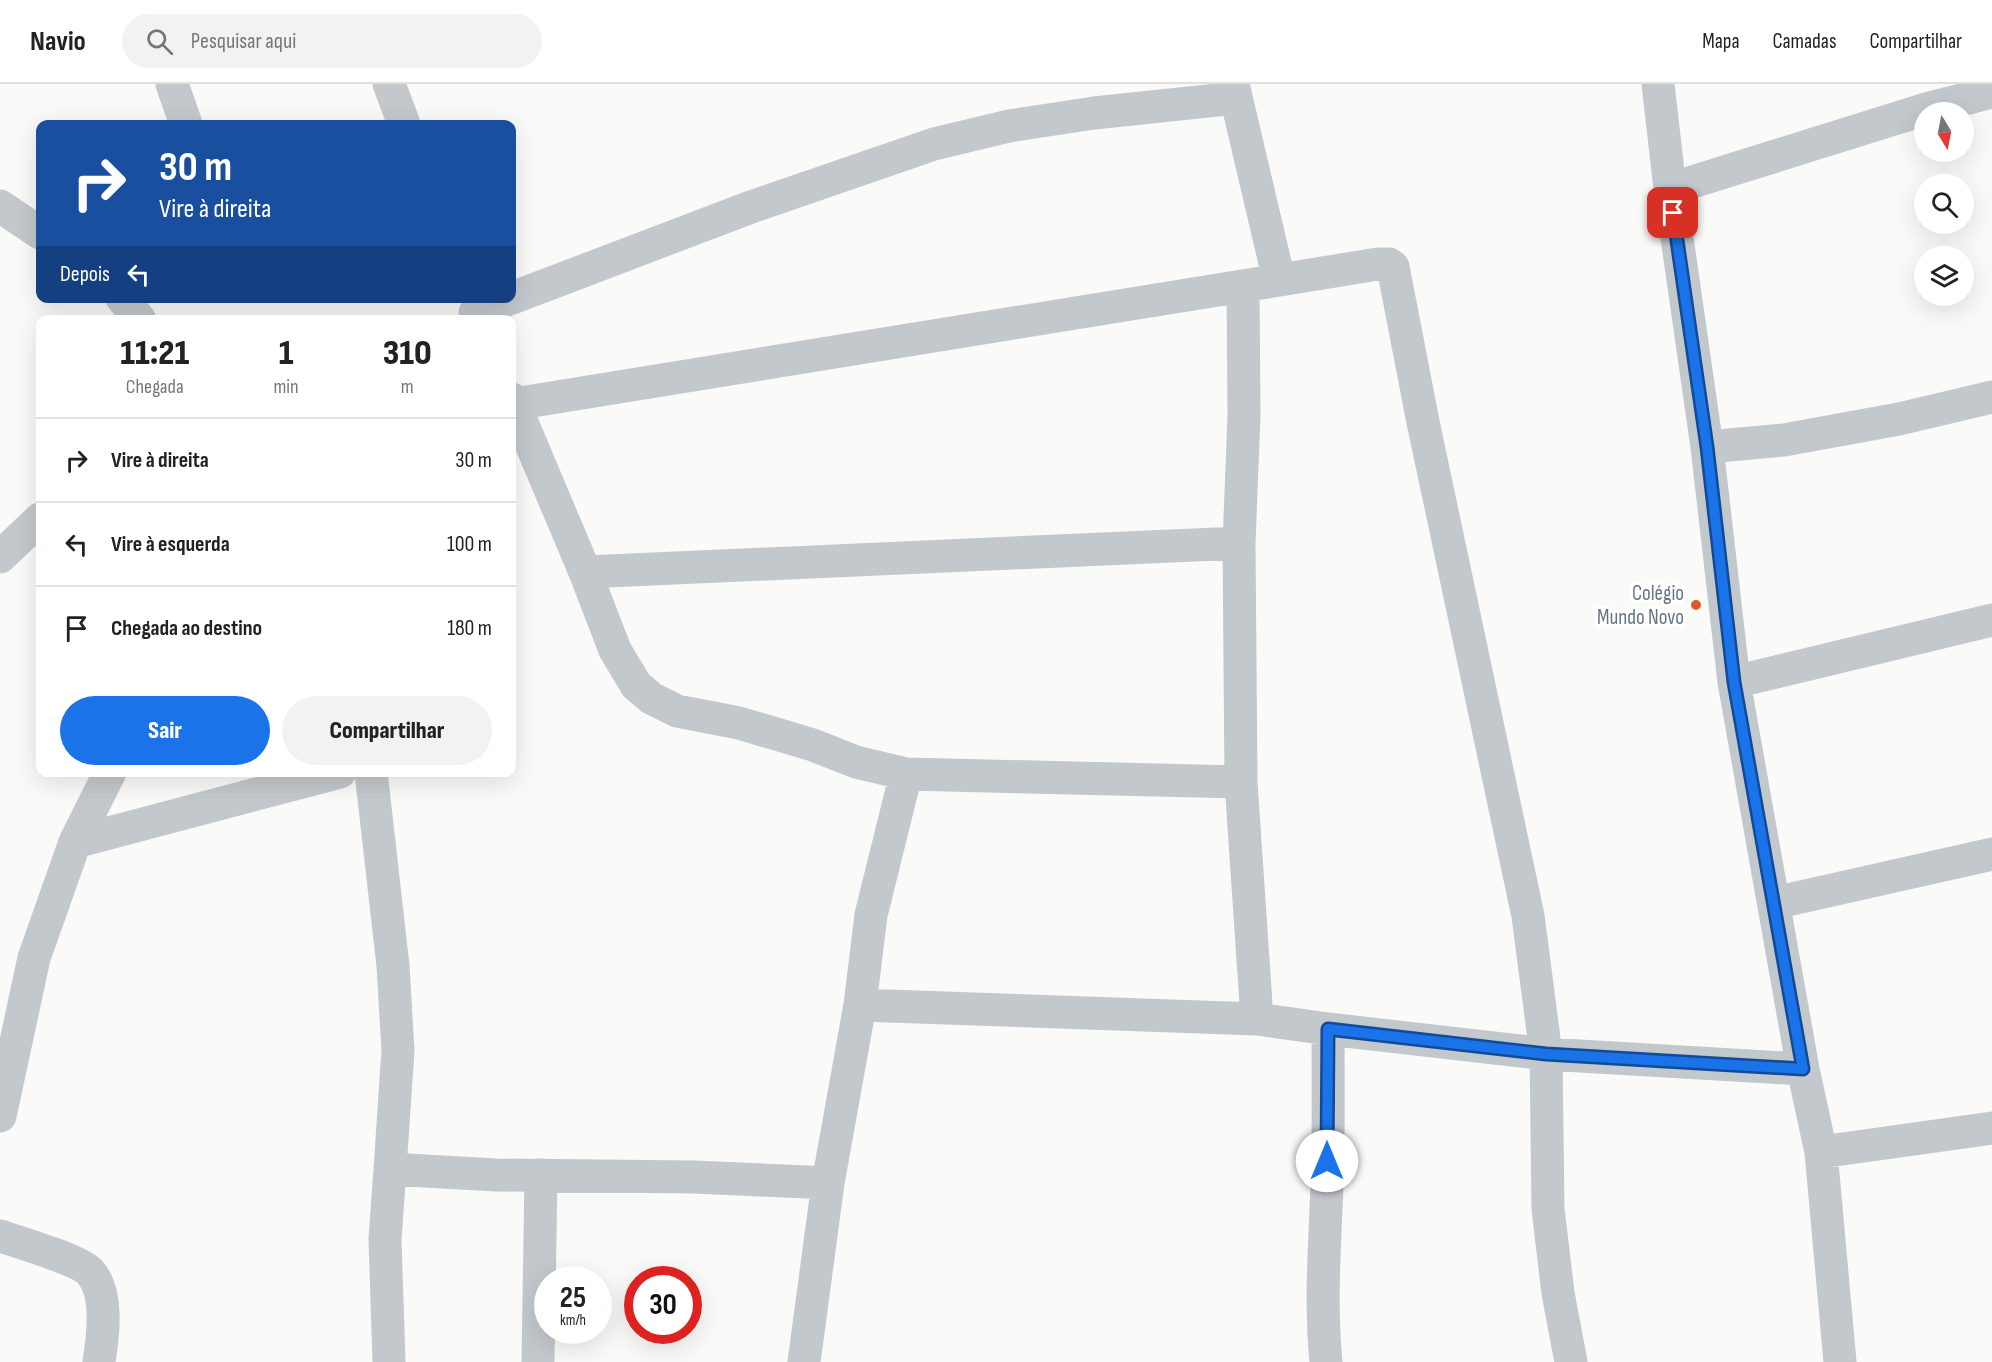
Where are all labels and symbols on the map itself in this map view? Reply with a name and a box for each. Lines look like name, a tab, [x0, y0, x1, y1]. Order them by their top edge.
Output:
north arrow	[1914, 102, 1974, 162]
pin	[1647, 187, 1698, 238]
place label: Colégio Mundo Novo	[1597, 581, 1684, 630]
marker: Colégio Mundo Novo	[1689, 598, 1703, 612]
position arrow	[1295, 1129, 1359, 1193]
speed limit sign: 30	[624, 1266, 702, 1344]

